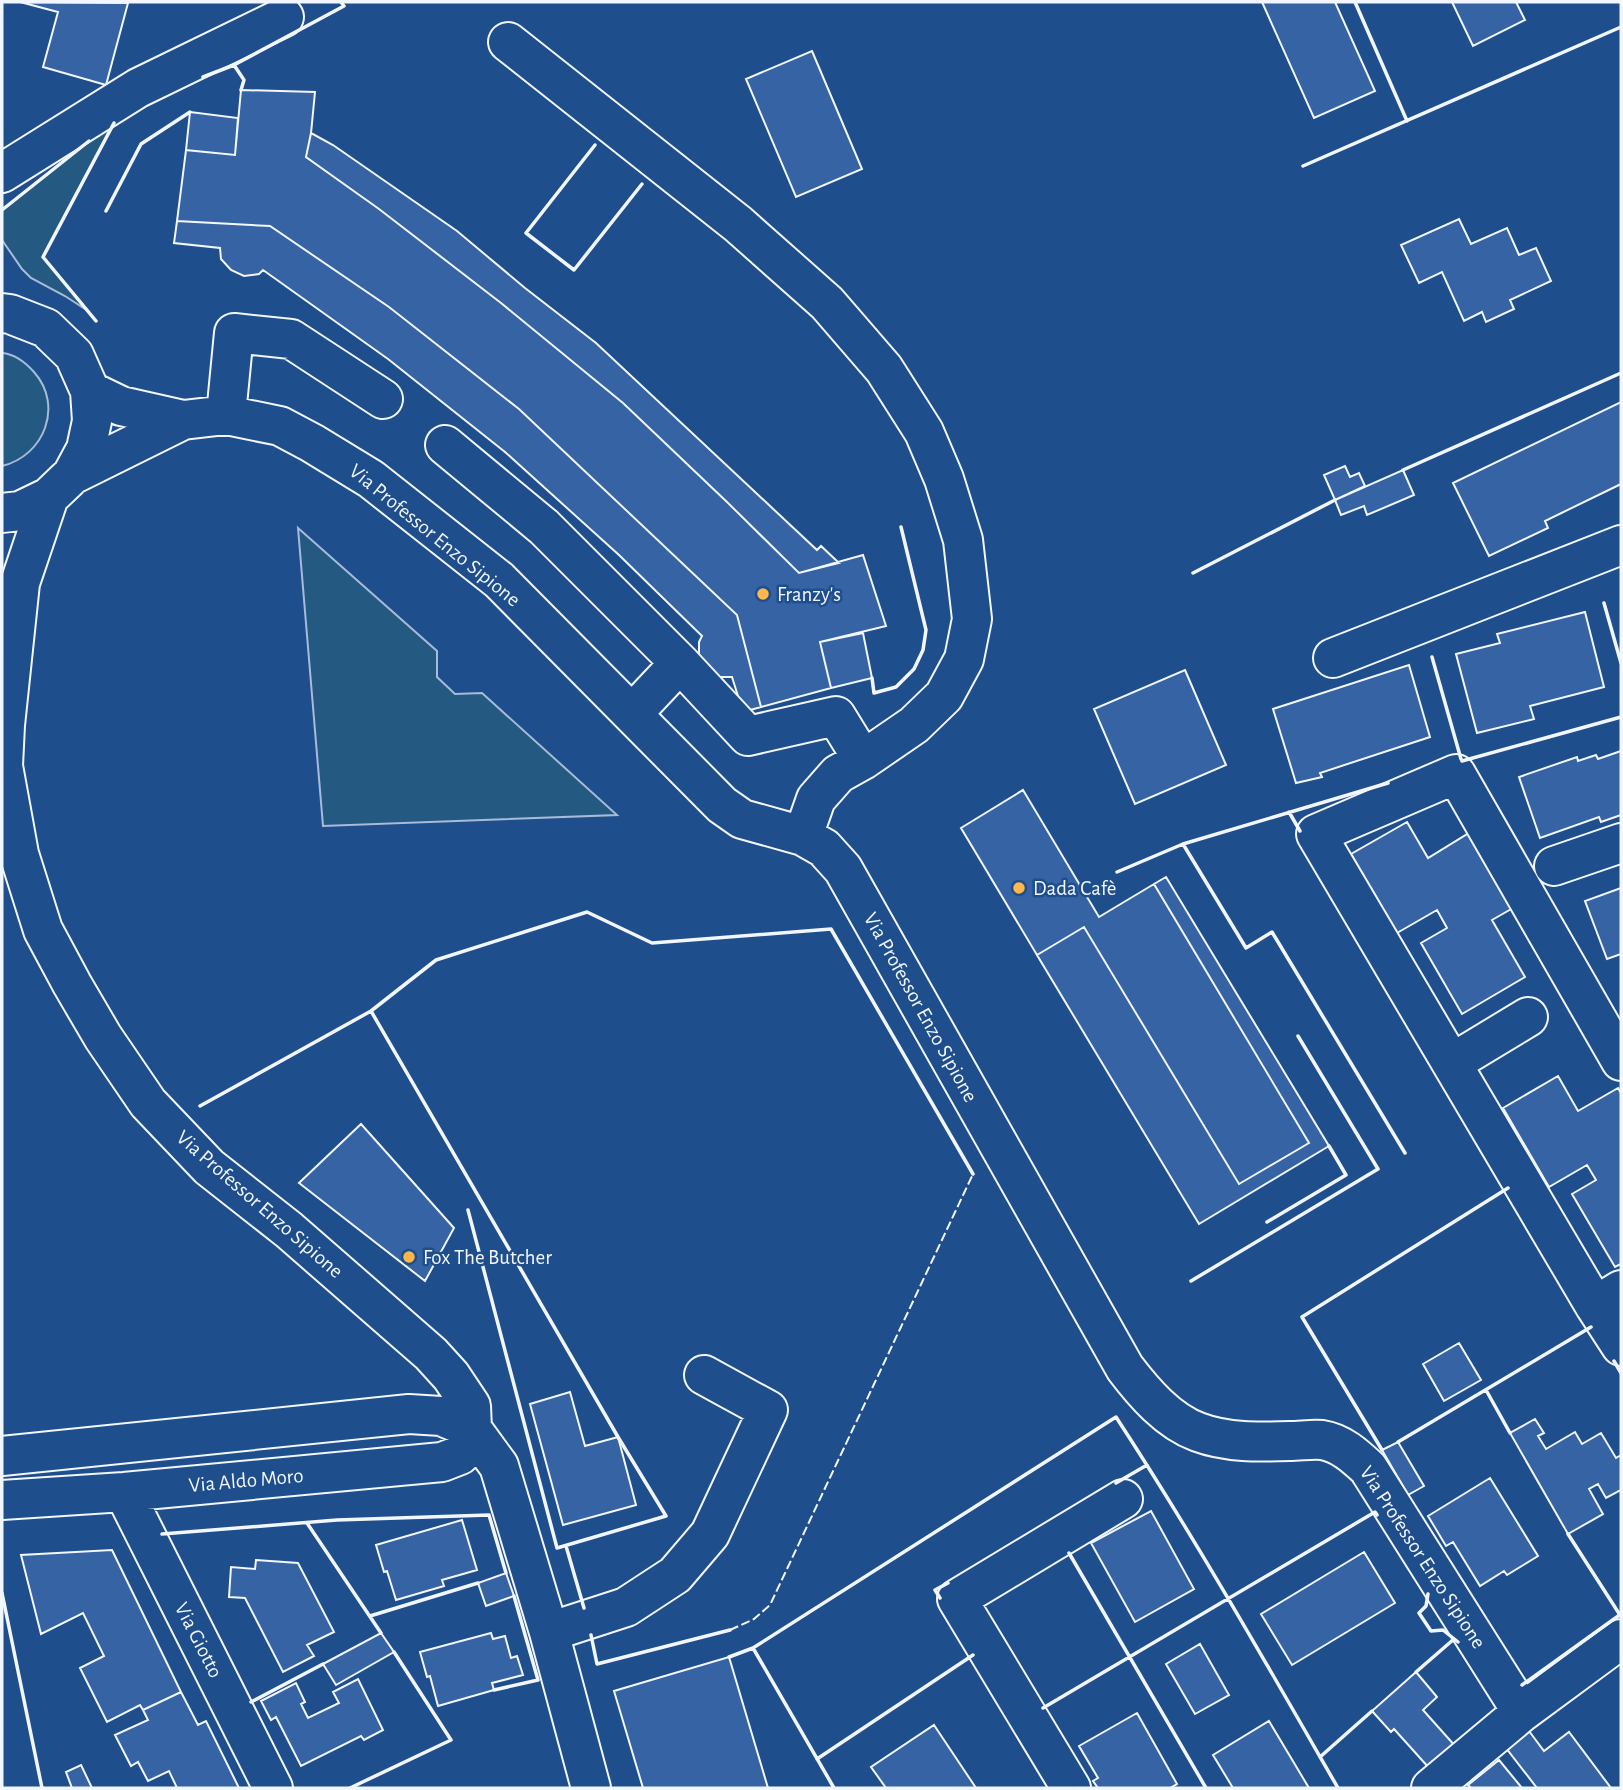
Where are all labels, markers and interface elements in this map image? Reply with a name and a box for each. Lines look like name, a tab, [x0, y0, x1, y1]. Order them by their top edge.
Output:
street label: Via Professor Enzo Sipione	[345, 460, 524, 611]
place label: Franzy's	[777, 584, 841, 605]
marker: Franzy's	[755, 586, 771, 602]
place label: Dada Cafè	[1033, 878, 1116, 899]
marker: Dada Cafè	[1011, 880, 1027, 896]
street label: Via Professor Enzo Sipione	[860, 909, 981, 1106]
street label: Via Professor Enzo Sipione	[172, 1127, 347, 1282]
place label: Fox The Butcher	[423, 1247, 552, 1268]
marker: Fox The Butcher	[401, 1249, 417, 1265]
street label: Via Professor Enzo Sipione	[1356, 1462, 1489, 1652]
street label: Via Aldo Moro	[188, 1465, 304, 1496]
street label: Via Giotto	[171, 1599, 226, 1681]

